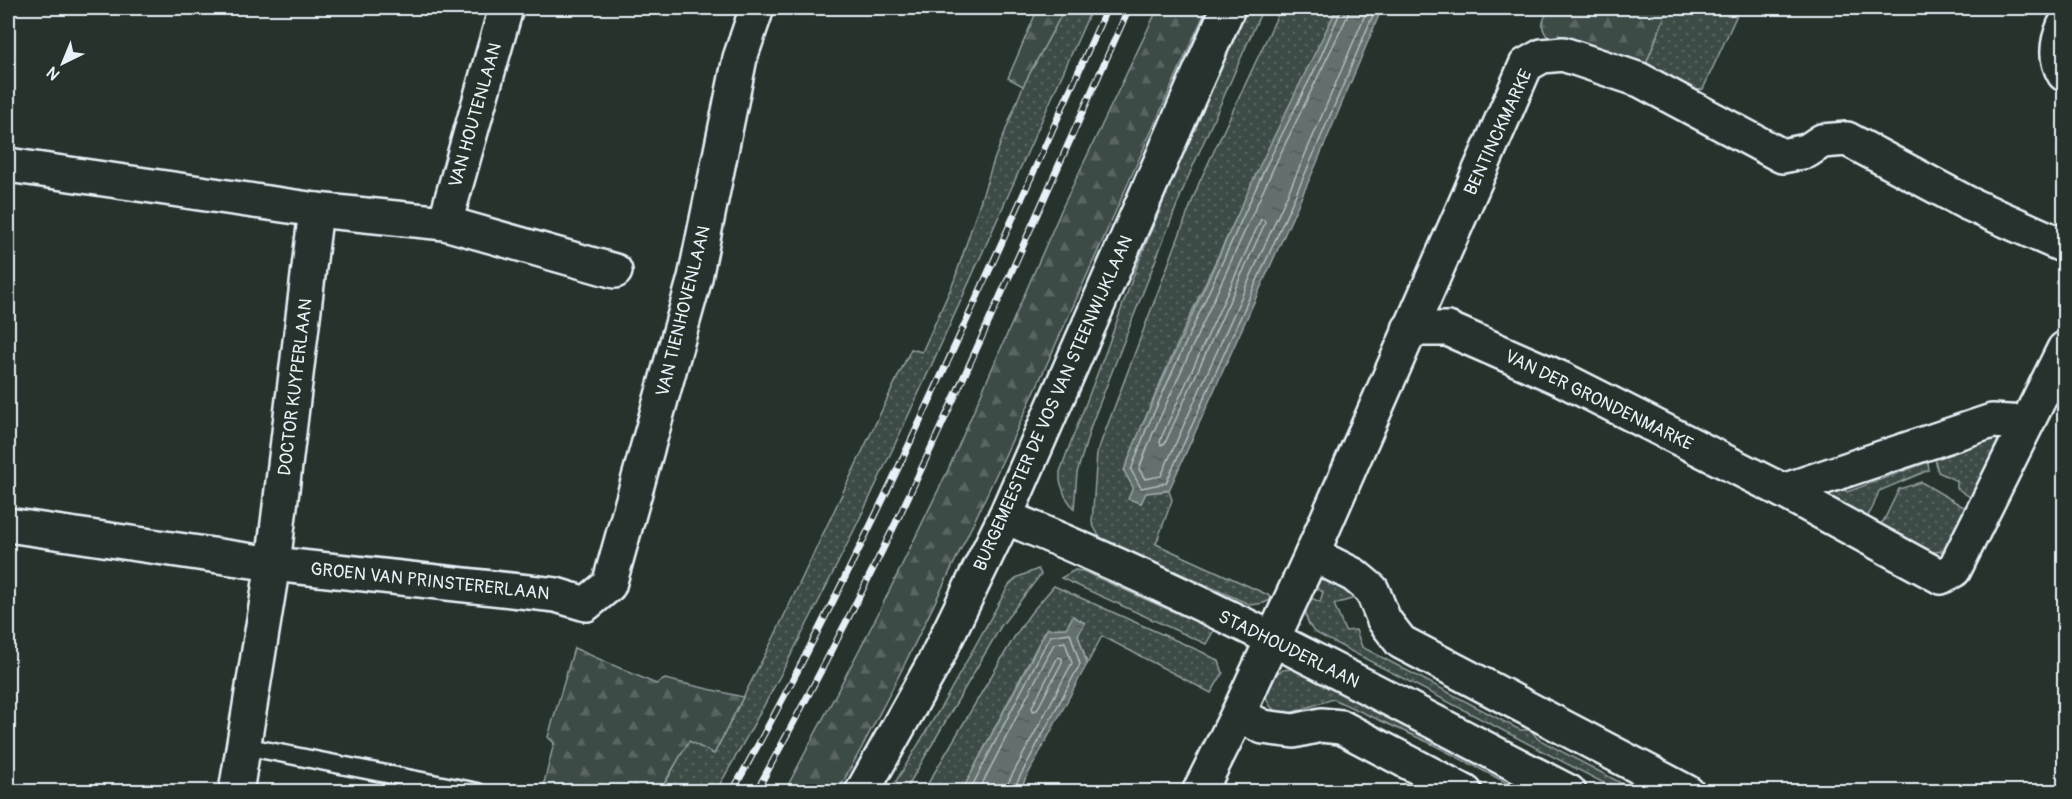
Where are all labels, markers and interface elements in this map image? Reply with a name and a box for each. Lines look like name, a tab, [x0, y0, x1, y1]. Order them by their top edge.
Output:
north arrow	[33, 33, 93, 93]
street label: VAN HOUTENLAAN	[444, 40, 507, 190]
text: N	[43, 62, 64, 84]
street label: BENTINCKMARKE	[1459, 65, 1538, 199]
street label: VAN TIENHOVENLAAN	[651, 223, 716, 399]
street label: BURGEMEESTER DE VOS VAN STEENWIJKLAAN	[969, 232, 1138, 575]
street label: DOCTOR KUYPERLAAN	[273, 297, 318, 477]
street label: VAN DER GRONDENMARKE	[1501, 345, 1697, 456]
street label: GROEN VAN PRINSTERERLAAN	[309, 558, 551, 605]
street label: STADHOUDERLAAN	[1214, 605, 1363, 694]

